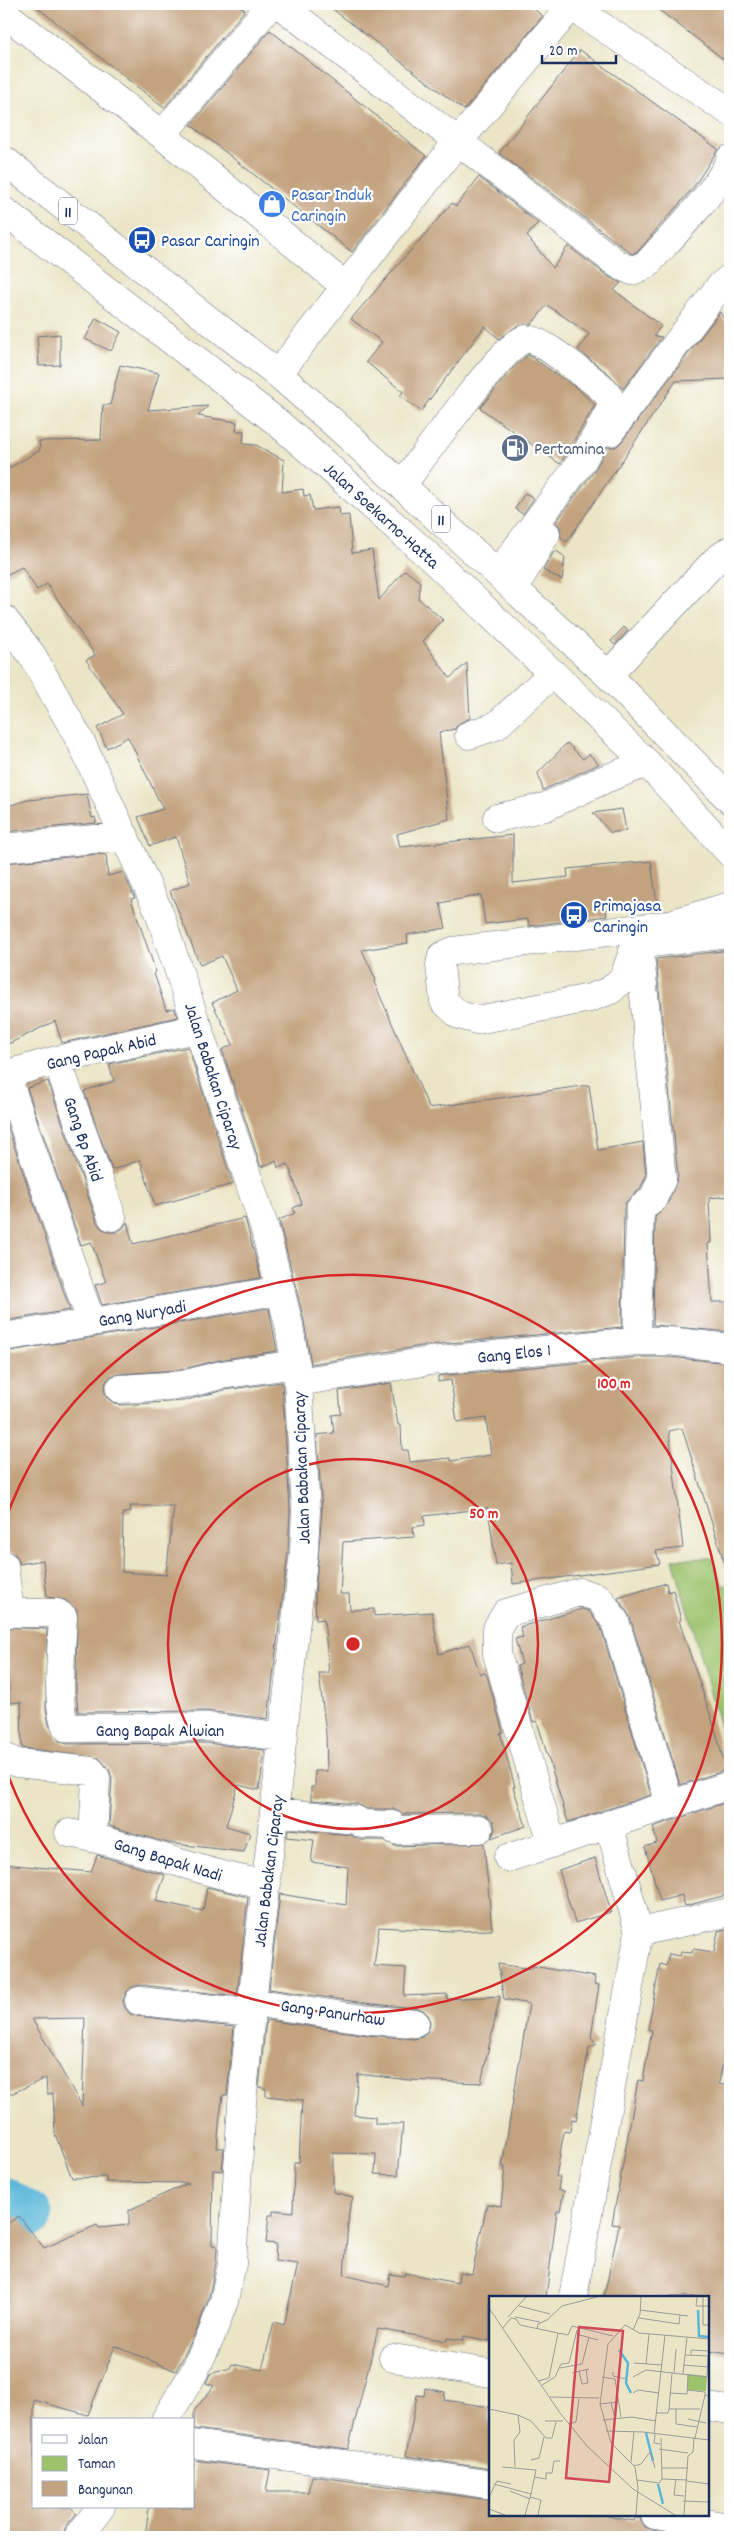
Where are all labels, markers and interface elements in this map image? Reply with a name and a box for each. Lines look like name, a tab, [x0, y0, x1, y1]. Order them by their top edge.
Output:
scale bar	[542, 32, 615, 64]
text: 20 m	[549, 41, 577, 63]
place label: Pasar Induk Caringin	[291, 184, 372, 230]
shop icon: Pasar Induk Caringin	[257, 189, 287, 219]
road number: 11	[59, 198, 77, 225]
bus stop icon: Pasar Caringin	[127, 225, 157, 255]
place label: Pasar Caringin	[161, 230, 260, 255]
fuel station icon: Pertamina	[500, 433, 530, 463]
place label: Pertamina	[534, 438, 605, 463]
street label: Jalan Soekarno-Hatta	[317, 458, 444, 576]
road number: 11	[432, 506, 450, 532]
place label: Primajasa Caringin	[593, 895, 662, 941]
bus stop icon: Primajasa Caringin	[559, 900, 589, 930]
street label: Jalan Babakan Ciparay	[176, 1000, 247, 1154]
street label: Gang Papak Abid	[44, 1029, 159, 1078]
street label: Gang Bp Abid	[55, 1094, 108, 1186]
street label: Gang Nuryadi	[97, 1295, 188, 1335]
street label: Gang Elos 1	[476, 1339, 552, 1372]
text: 100 m	[597, 1374, 631, 1396]
street label: Jalan Babakan Ciparay	[288, 1390, 319, 1545]
text: 50 m	[470, 1504, 498, 1526]
centre of rings	[344, 1635, 362, 1653]
street label: Gang Bapak Alwian	[96, 1720, 224, 1745]
street label: Jalan Babakan Ciparay	[249, 1793, 292, 1949]
street label: Gang Bapak Nadi	[110, 1833, 225, 1890]
street label: Gang Panurhaw	[279, 1995, 387, 2034]
inset map	[489, 2296, 709, 2516]
legend	[32, 2418, 195, 2508]
text: Jalan	[78, 2430, 108, 2452]
text: Taman	[78, 2454, 115, 2476]
text: Bangunan	[78, 2480, 133, 2502]

